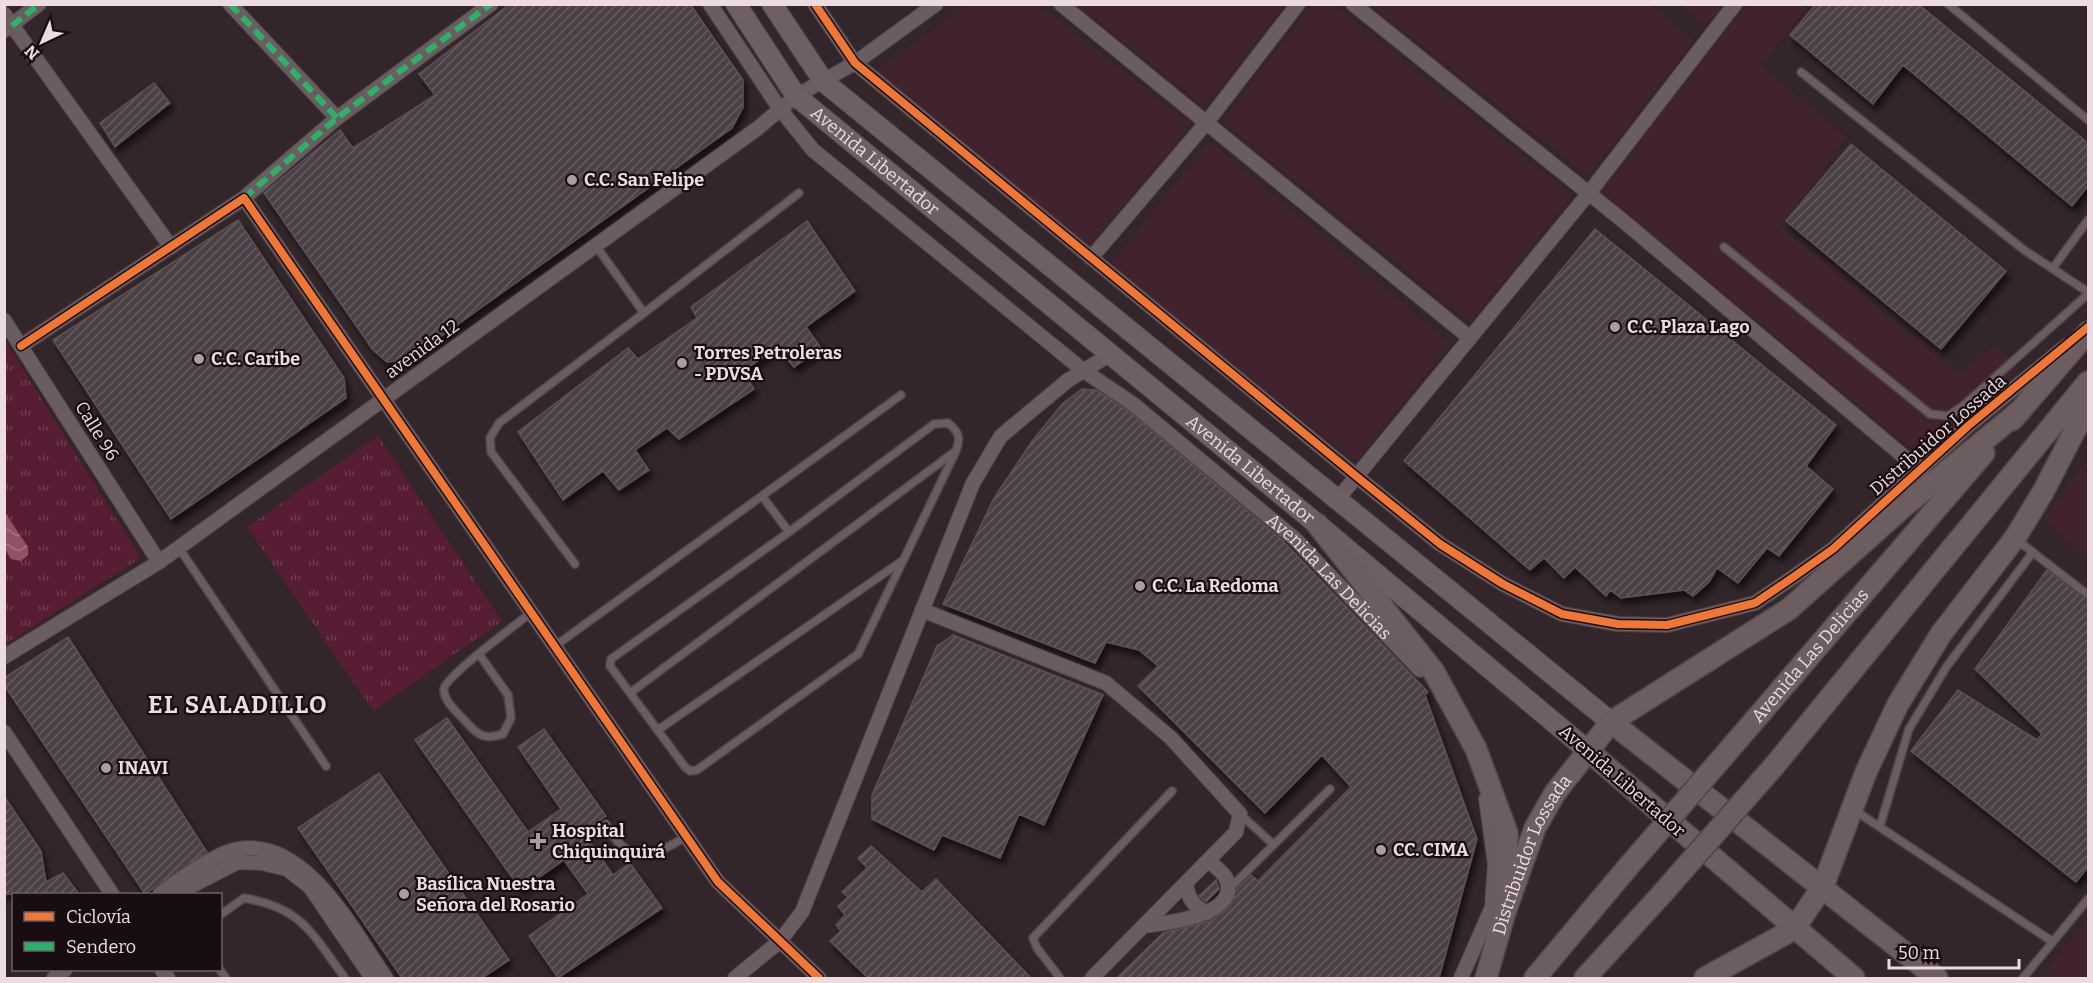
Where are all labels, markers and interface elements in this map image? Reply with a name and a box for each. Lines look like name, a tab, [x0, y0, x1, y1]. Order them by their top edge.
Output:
north arrow	[12, 12, 72, 72]
text: N	[21, 41, 43, 64]
street label: Avenida Libertador	[806, 102, 944, 220]
place label: C.C. San Felipe	[584, 169, 704, 191]
marker: C.C. San Felipe	[565, 173, 579, 187]
street label: avenida 12	[381, 315, 463, 383]
place label: C.C. Plaza Lago	[1627, 316, 1750, 338]
marker: C.C. Plaza Lago	[1608, 320, 1622, 334]
place label: Torres Petroleras - PDVSA	[694, 342, 842, 385]
place label: C.C. Caribe	[211, 348, 300, 370]
marker: C.C. Caribe	[192, 352, 206, 366]
marker: Torres Petroleras - PDVSA	[675, 356, 689, 370]
street label: Distribuidor Lossada	[1865, 370, 2011, 500]
street label: Calle 96	[70, 397, 124, 465]
street label: Avenida Libertador	[1182, 410, 1319, 529]
street label: Avenida Las Delicias	[1262, 509, 1396, 644]
place label: C.C. La Redoma	[1152, 575, 1279, 597]
marker: C.C. La Redoma	[1133, 579, 1147, 593]
street label: Avenida Las Delicias	[1747, 584, 1874, 727]
district label: EL SALADILLO	[148, 691, 328, 719]
street label: Avenida Libertador	[1554, 720, 1690, 842]
place label: INAVI	[118, 757, 168, 779]
marker: INAVI	[99, 761, 113, 775]
street label: Distribuidor Lossada	[1488, 770, 1576, 937]
place label: Hospital Chiquinquirá	[552, 820, 665, 863]
marker: Hospital Chiquinquirá	[529, 832, 547, 850]
place label: CC. CIMA	[1393, 839, 1469, 861]
marker: CC. CIMA	[1374, 843, 1388, 857]
place label: Basílica Nuestra Señora del Rosario	[416, 873, 575, 916]
marker: Basílica Nuestra Señora del Rosario	[397, 887, 411, 901]
legend	[12, 893, 222, 971]
text: Ciclovía	[66, 906, 131, 928]
scale bar	[1889, 932, 2020, 970]
text: Sendero	[66, 936, 136, 958]
text: 50 m	[1898, 942, 1940, 964]

